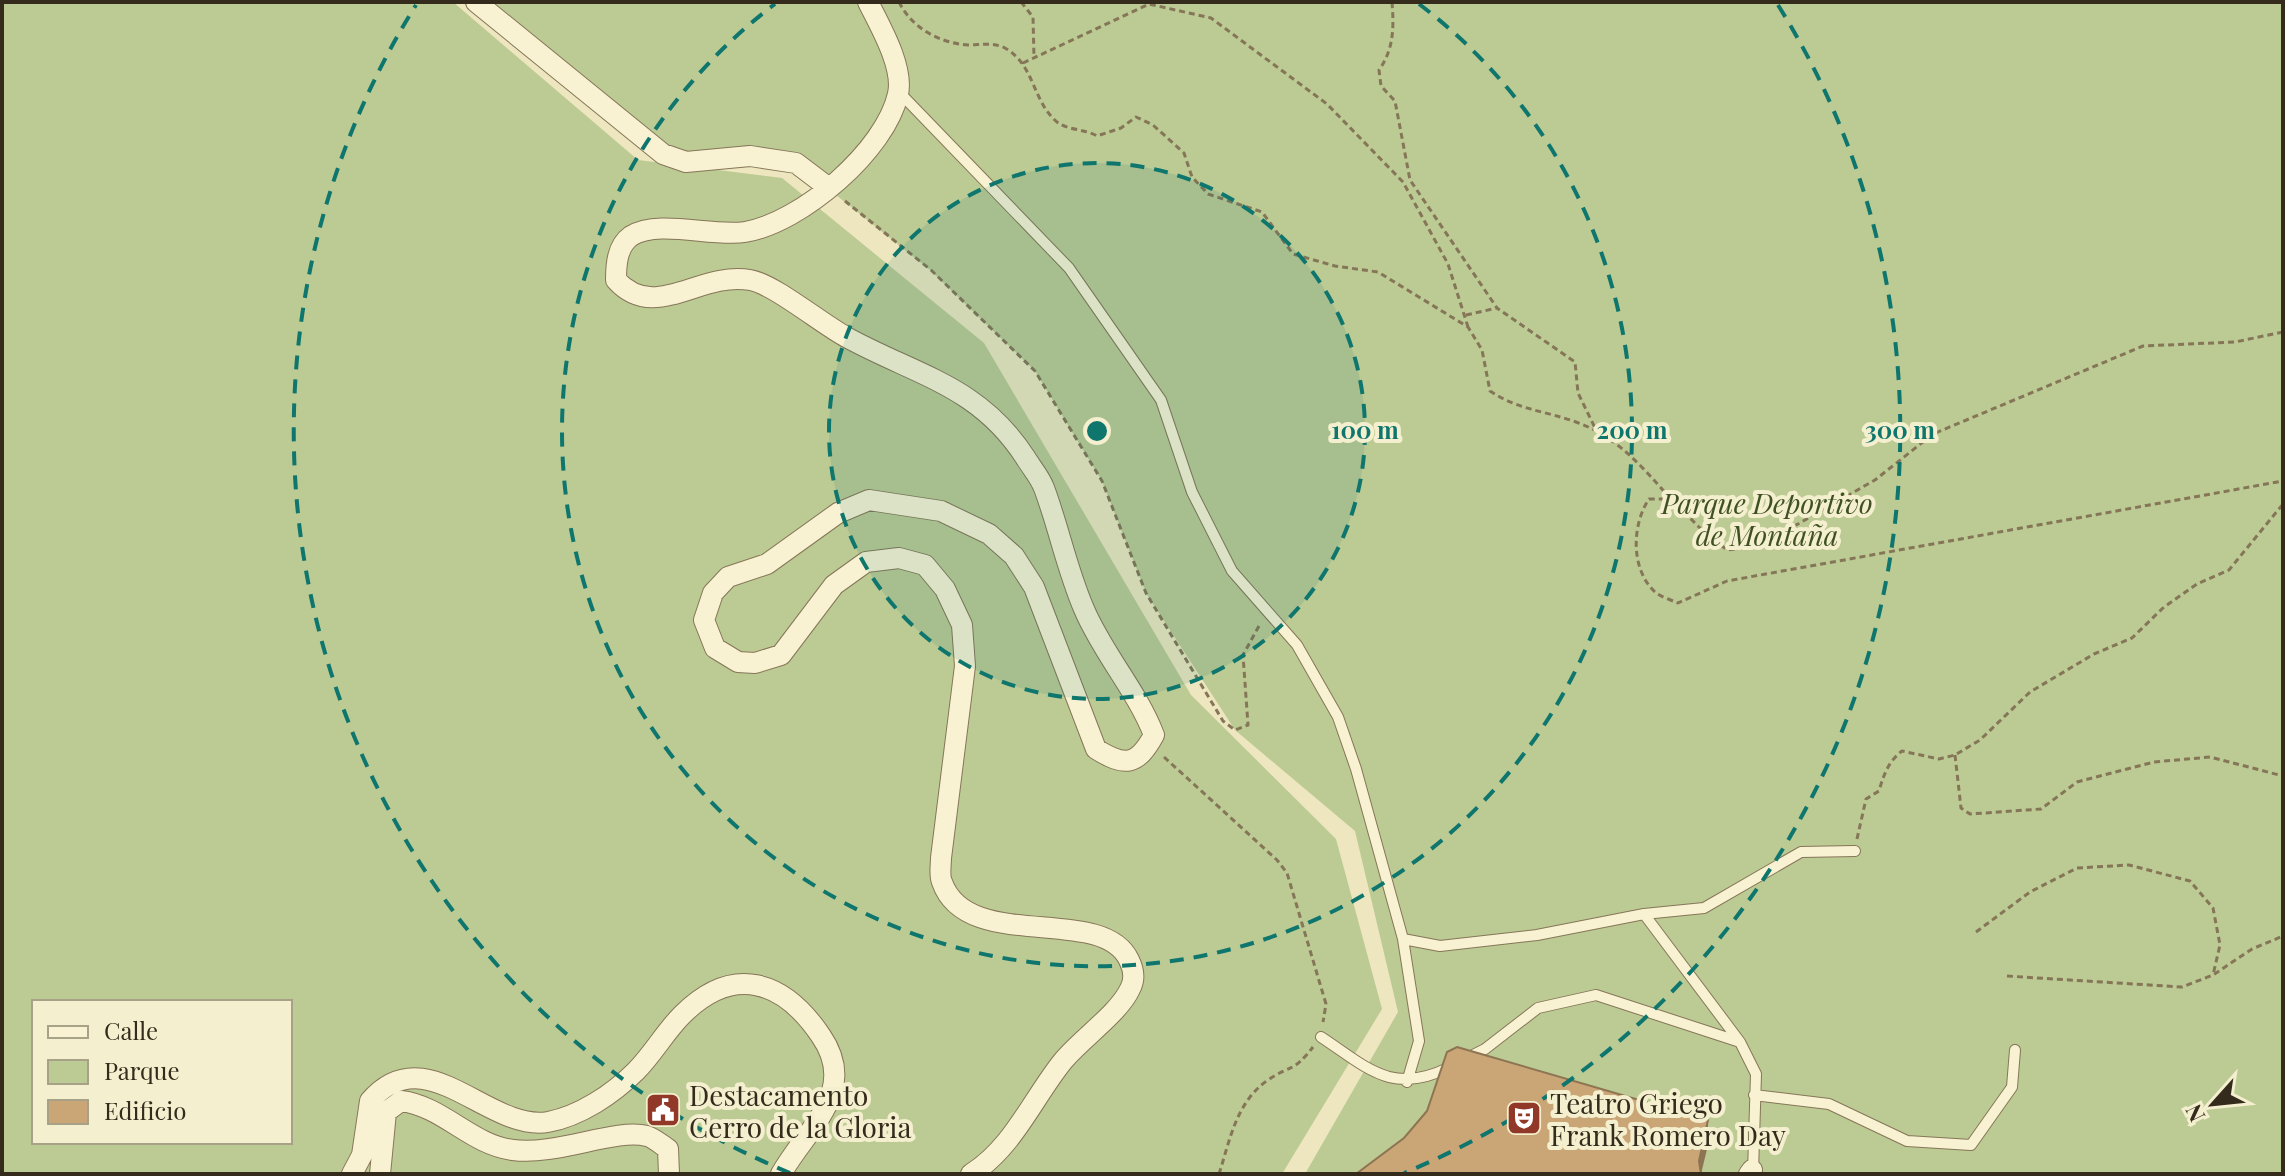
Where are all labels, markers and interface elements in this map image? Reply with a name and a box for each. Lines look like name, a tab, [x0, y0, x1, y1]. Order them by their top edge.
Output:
text: 100 m	[1331, 413, 1399, 445]
text: 200 m	[1597, 413, 1668, 445]
text: 300 m	[1865, 413, 1935, 445]
centre of rings	[1083, 417, 1111, 445]
park label: Parque Deportivo de Montaña	[1660, 484, 1873, 553]
legend	[32, 1000, 292, 1144]
text: Calle	[104, 1014, 158, 1046]
text: Parque	[104, 1054, 180, 1086]
north arrow	[2173, 1064, 2253, 1144]
place label: Destacamento Cerro de la Gloria	[689, 1076, 912, 1145]
place label: Teatro Griego Frank Romero Day	[1550, 1084, 1786, 1153]
public building icon: Destacamento Cerro de la Gloria	[644, 1091, 682, 1129]
text: Edificio	[104, 1094, 186, 1126]
theatre icon: Teatro Griego Frank Romero Day	[1505, 1099, 1543, 1137]
text: N	[2177, 1100, 2211, 1127]

